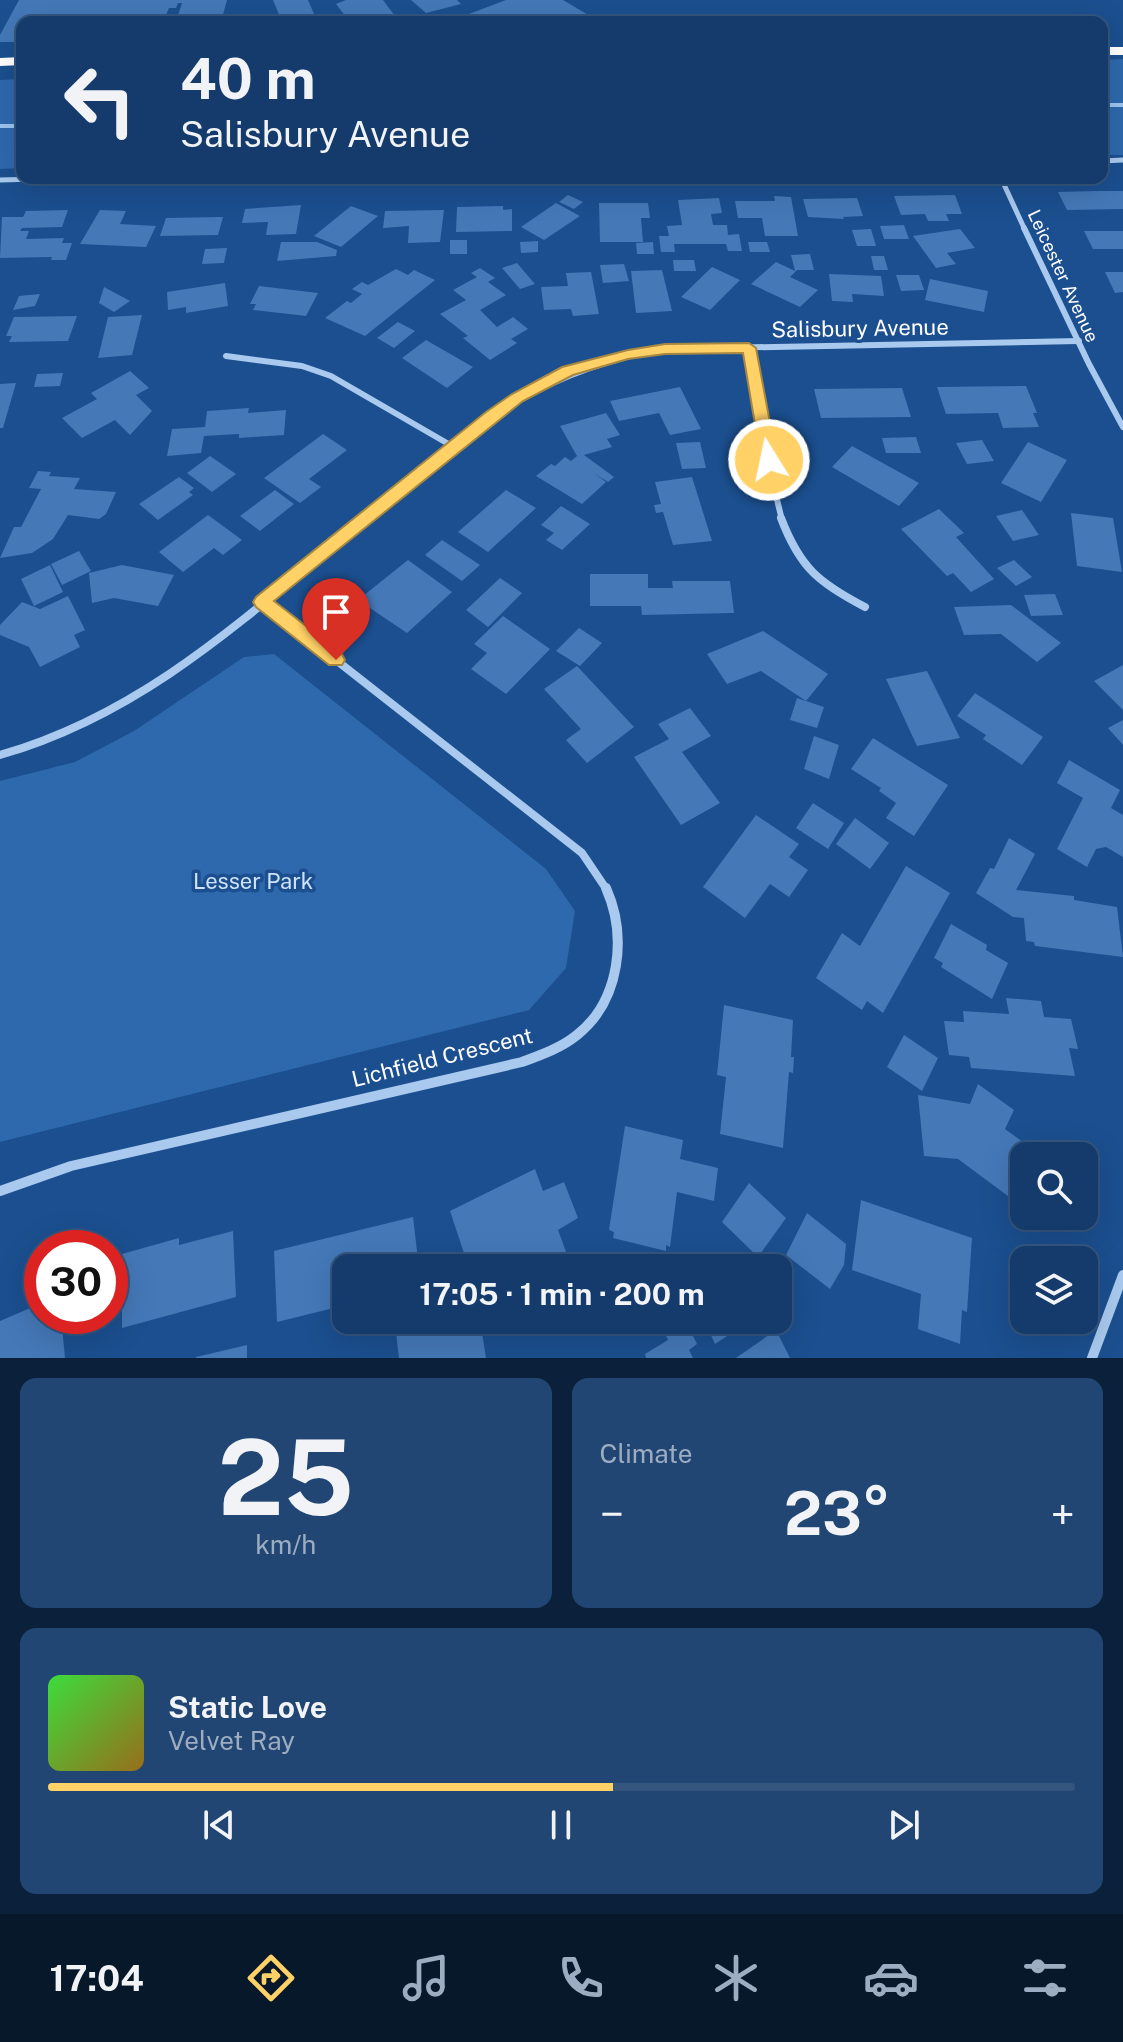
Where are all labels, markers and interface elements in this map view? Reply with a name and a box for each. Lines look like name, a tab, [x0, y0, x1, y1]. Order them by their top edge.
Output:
text: 40 m	[180, 46, 316, 112]
icon: left	[48, 48, 152, 152]
text: Salisbury Avenue	[180, 113, 470, 155]
street label: Leicester Avenue	[1024, 206, 1103, 345]
street label: Salisbury Avenue	[771, 313, 949, 343]
position arrow	[727, 418, 811, 502]
pin	[302, 578, 370, 660]
icon: arrive	[314, 590, 358, 634]
park label: Lesser Park	[193, 868, 313, 894]
street label: Lichfield Crescent	[349, 1022, 535, 1092]
map controls	[1010, 1142, 1098, 1334]
button: search	[1010, 1142, 1098, 1230]
speed limit sign: 30	[24, 1230, 128, 1334]
button: layers	[1010, 1246, 1098, 1334]
text: 17:05 · 1 min · 200 m	[419, 1276, 705, 1312]
text: 25	[218, 1416, 354, 1538]
text: Climate	[600, 1438, 693, 1469]
text: 23°	[784, 1478, 890, 1549]
text: −	[600, 1488, 624, 1540]
text: +	[1051, 1488, 1075, 1540]
text: km/h	[255, 1529, 316, 1560]
text: Static Love	[168, 1689, 327, 1725]
text: Velvet Ray	[168, 1725, 295, 1756]
icon: previous	[197, 1803, 241, 1847]
icon: pause	[539, 1803, 583, 1847]
icon: next	[882, 1803, 926, 1847]
icon: directions	[243, 1950, 299, 2006]
icon: music	[398, 1950, 454, 2006]
icon: phone	[553, 1950, 609, 2006]
icon: climate	[708, 1950, 764, 2006]
icon: car	[863, 1950, 919, 2006]
icon: filters	[1017, 1950, 1073, 2006]
text: 17:04	[49, 1957, 144, 1999]

